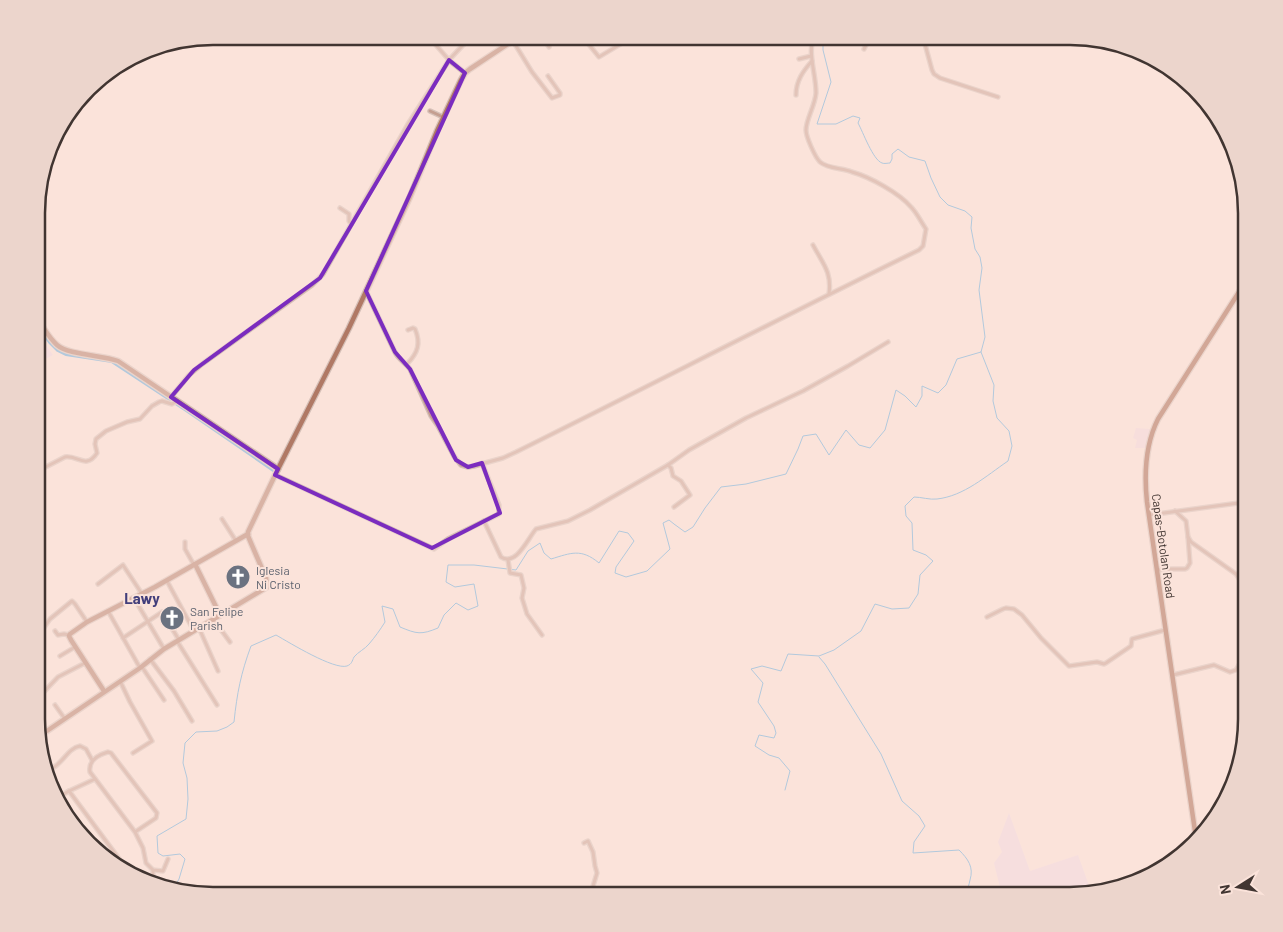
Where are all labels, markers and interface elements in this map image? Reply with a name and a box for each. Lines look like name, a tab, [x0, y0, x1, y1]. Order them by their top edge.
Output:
street label: Capas-Botolan Road	[1150, 493, 1178, 599]
place label: Iglesia Ni Cristo	[256, 563, 301, 591]
church icon: Iglesia Ni Cristo	[225, 564, 251, 590]
district label: Lawy	[124, 589, 160, 607]
place label: San Felipe Parish	[190, 604, 243, 632]
church icon: San Felipe Parish	[159, 605, 185, 631]
north arrow	[1213, 862, 1263, 912]
text: N	[1216, 883, 1234, 896]

